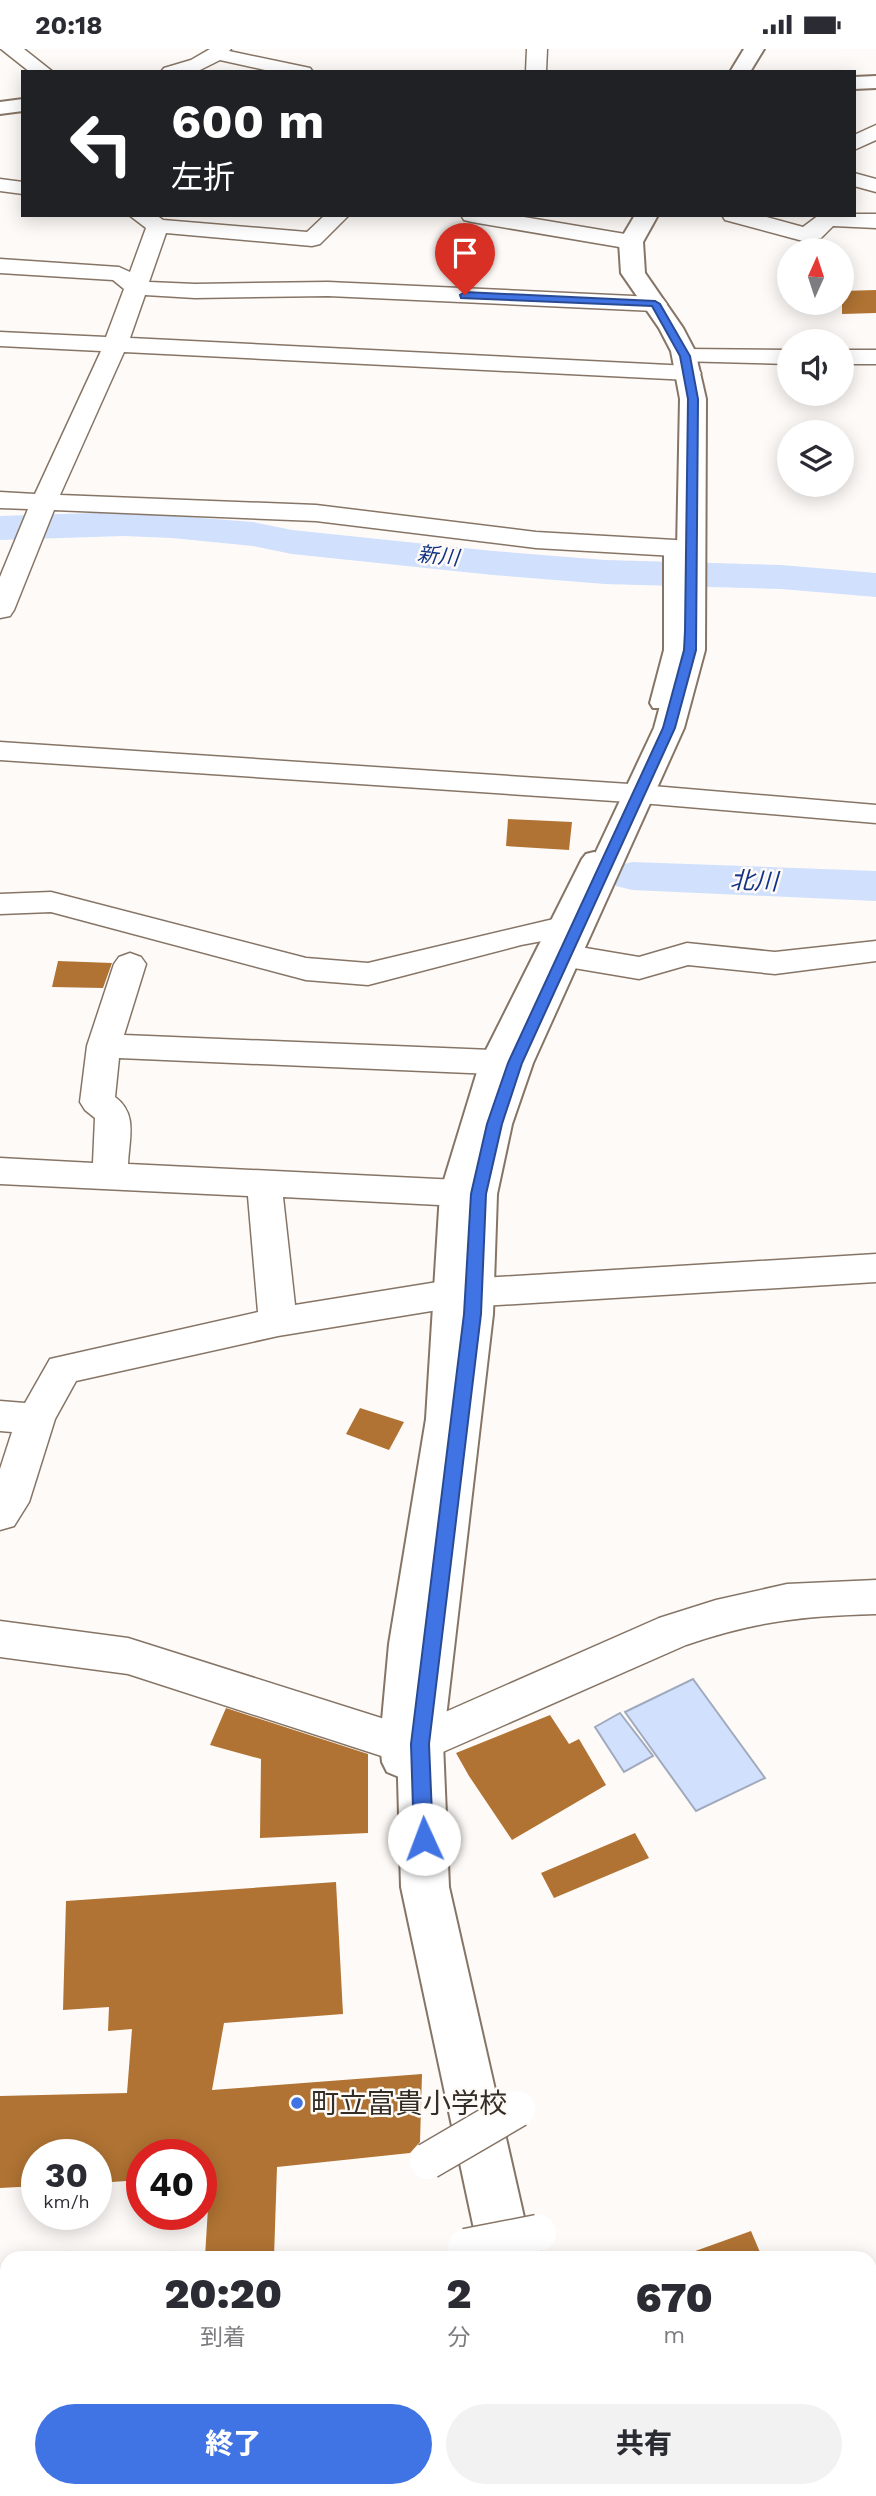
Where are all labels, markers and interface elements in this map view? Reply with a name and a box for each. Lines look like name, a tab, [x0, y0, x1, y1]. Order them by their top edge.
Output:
text: 20:18	[35, 10, 103, 40]
text: 600 m	[171, 92, 324, 150]
icon: left	[56, 98, 147, 189]
text: 左折	[171, 158, 235, 196]
pin	[435, 223, 495, 295]
icon: arrive	[446, 234, 484, 272]
north arrow	[777, 238, 854, 315]
map controls	[777, 238, 854, 497]
button: sound	[777, 329, 854, 406]
button: layers	[777, 420, 854, 497]
water label: 新川	[416, 541, 462, 570]
water label: 北川	[730, 866, 781, 896]
position arrow	[387, 1802, 461, 1876]
place label: 町立富貴小学校	[311, 2087, 507, 2120]
marker: 町立富貴小学校	[289, 2095, 305, 2111]
speed limit sign: 40	[126, 2139, 217, 2230]
text: 30	[45, 2154, 88, 2196]
text: km/h	[43, 2191, 90, 2212]
text: 20:20	[164, 2269, 282, 2318]
text: 2	[446, 2269, 471, 2318]
text: 670	[636, 2273, 713, 2322]
text: m	[663, 2322, 685, 2349]
text: 到着	[200, 2324, 246, 2351]
text: 分	[447, 2324, 470, 2351]
button: 終了	[35, 2404, 432, 2484]
button: 共有	[446, 2404, 842, 2484]

